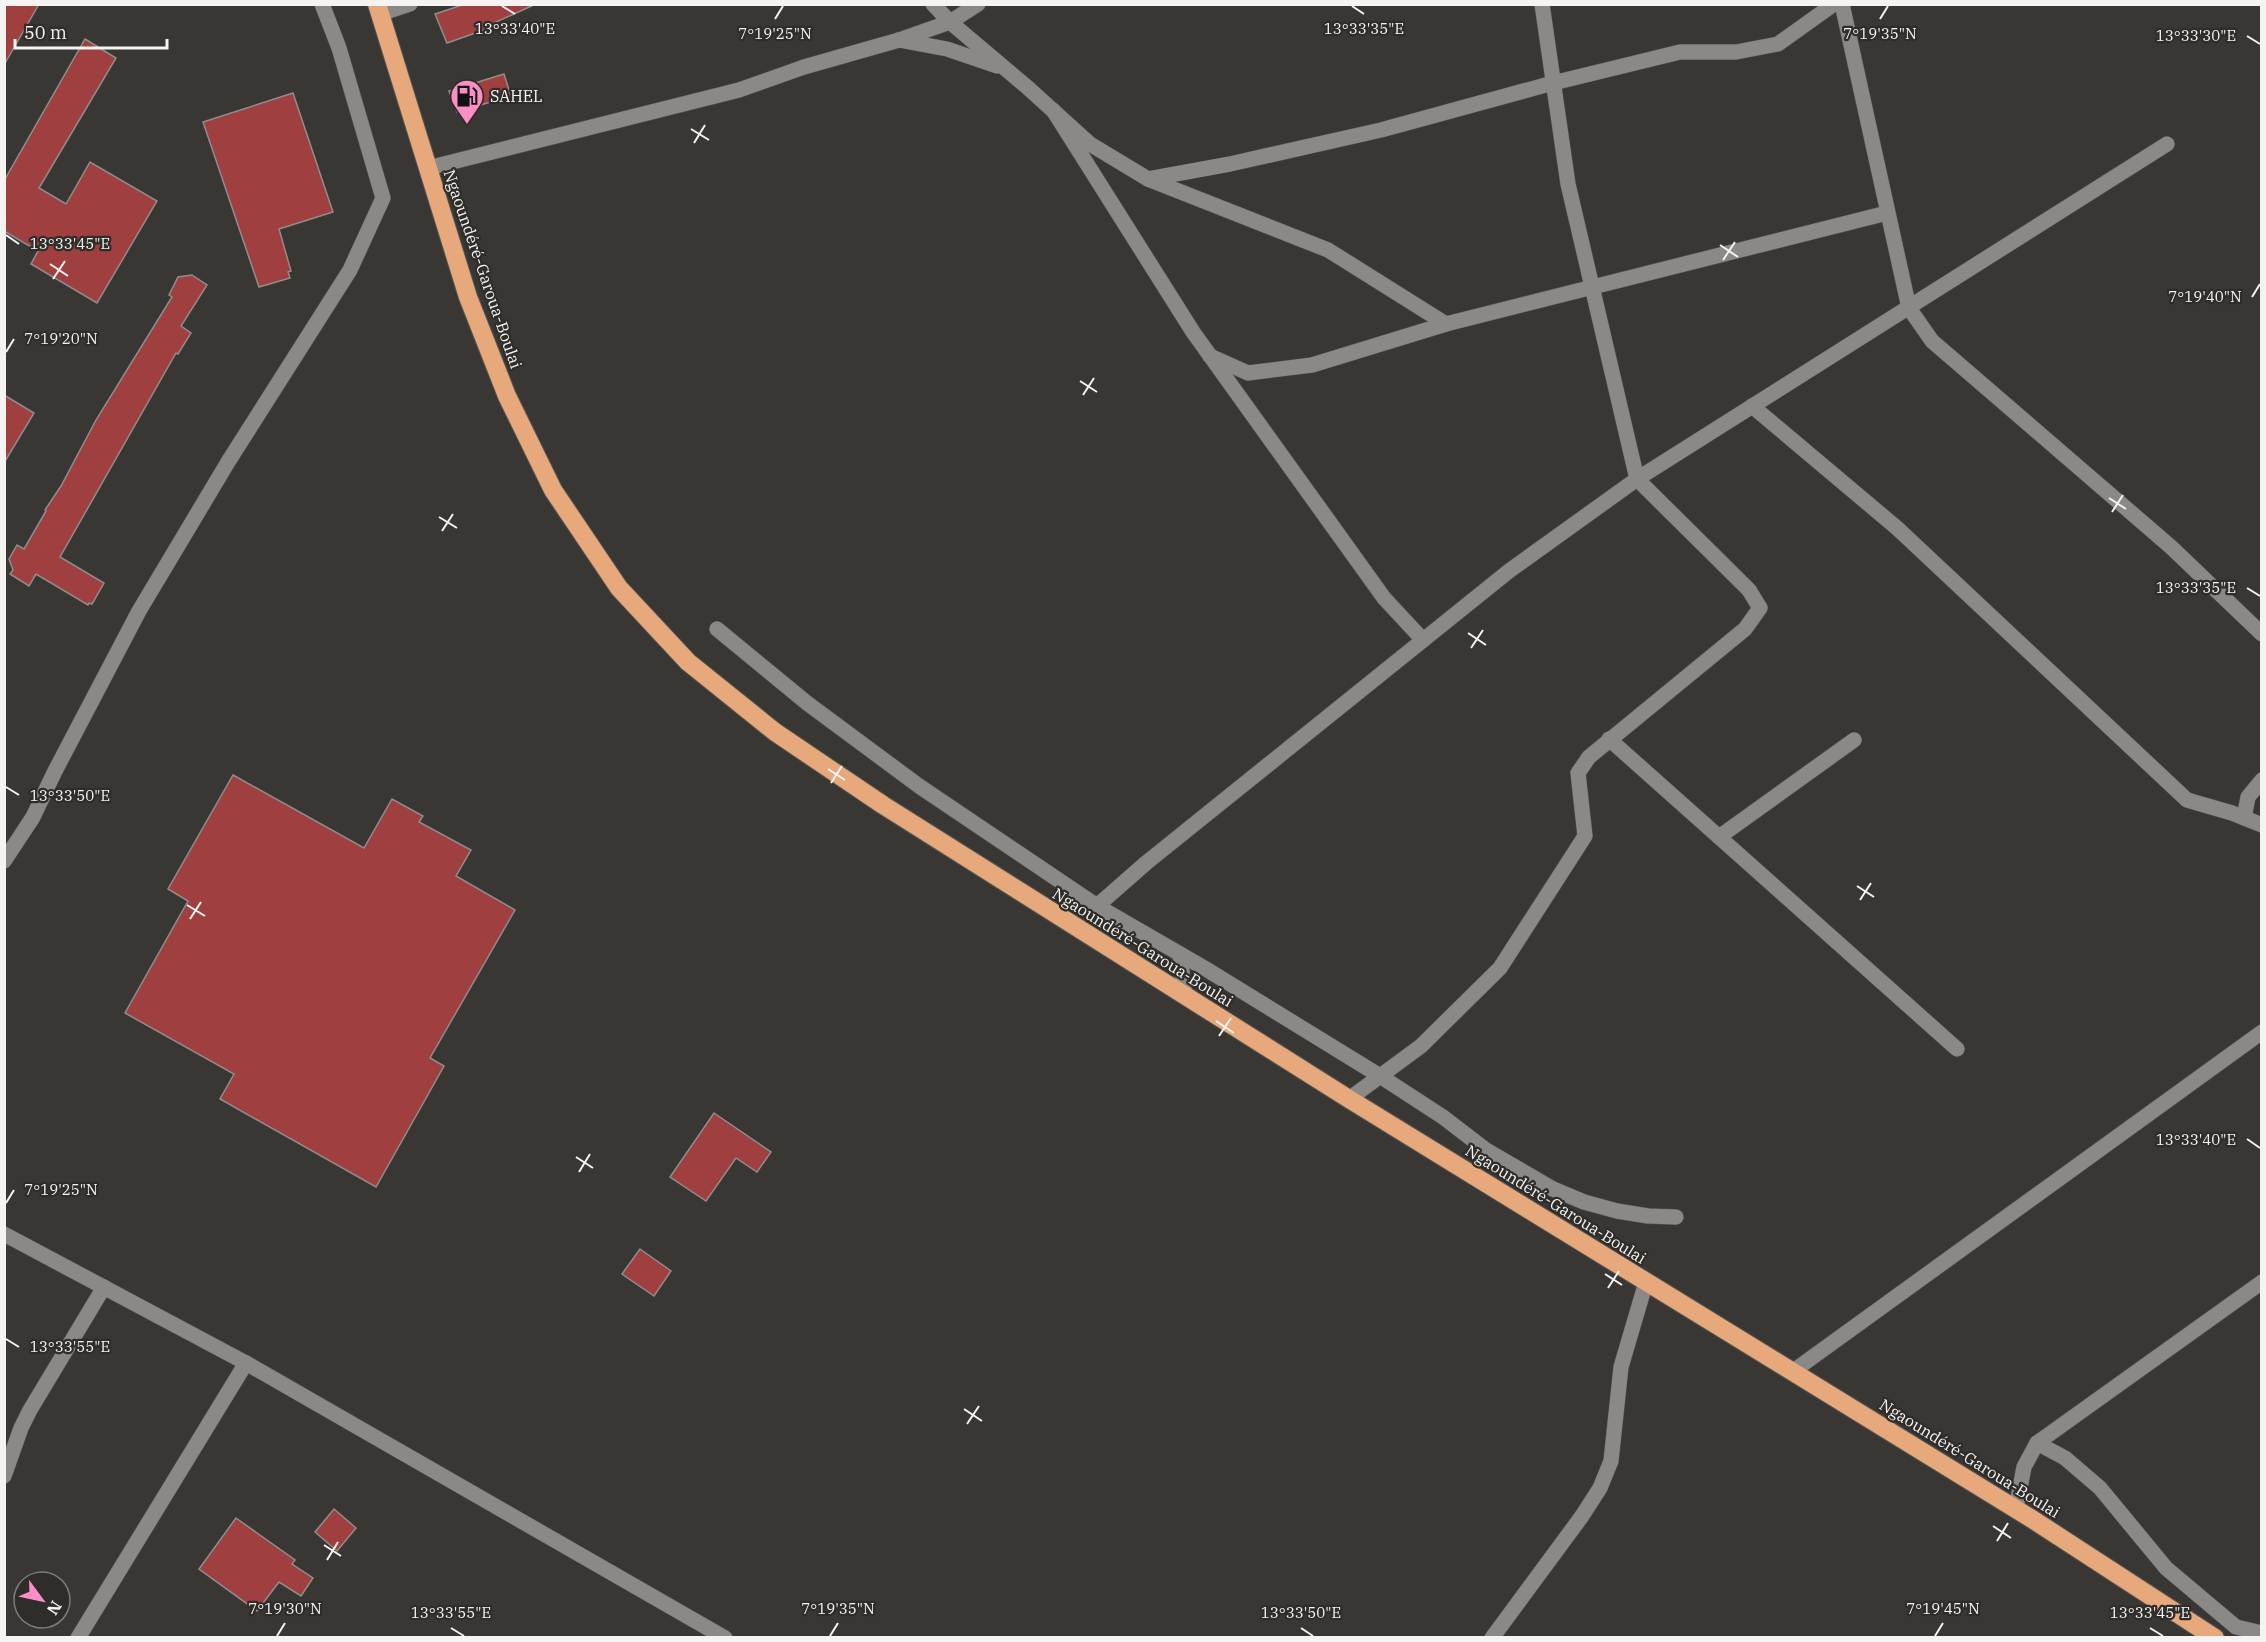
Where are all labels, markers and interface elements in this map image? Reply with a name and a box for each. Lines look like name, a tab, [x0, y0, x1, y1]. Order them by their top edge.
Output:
scale bar	[15, 12, 166, 50]
text: 13°33'40"E	[475, 19, 555, 38]
text: 13°33'35"E	[1324, 19, 1404, 38]
text: 50 m	[24, 21, 67, 44]
text: 7°19'25"N	[738, 24, 812, 43]
text: 7°19'35"N	[1843, 24, 1917, 43]
text: 13°33'30"E	[2156, 26, 2236, 45]
fuel station icon: SAHEL	[449, 78, 485, 125]
place label: SAHEL	[490, 86, 543, 106]
street label: Ngaoundéré-Garoua-Boulai	[439, 167, 527, 371]
text: 13°33'45"E	[30, 234, 110, 253]
text: 7°19'40"N	[2168, 287, 2242, 306]
text: 7°19'20"N	[24, 329, 98, 348]
text: 13°33'35"E	[2156, 578, 2236, 597]
text: 13°33'50"E	[30, 786, 110, 805]
street label: Ngaoundéré-Garoua-Boulai	[1049, 883, 1237, 1011]
text: 13°33'40"E	[2156, 1130, 2236, 1149]
street label: Ngaoundéré-Garoua-Boulai	[1462, 1140, 1650, 1268]
text: 7°19'25"N	[24, 1180, 98, 1199]
text: 13°33'55"E	[30, 1337, 110, 1356]
street label: Ngaoundéré-Garoua-Boulai	[1876, 1394, 2064, 1522]
north arrow	[12, 1570, 72, 1630]
text: N	[43, 1597, 66, 1619]
text: 7°19'30"N	[248, 1599, 322, 1618]
text: 7°19'35"N	[801, 1599, 875, 1618]
text: 7°19'45"N	[1906, 1599, 1980, 1618]
text: 13°33'55"E	[411, 1603, 491, 1622]
text: 13°33'50"E	[1261, 1603, 1341, 1622]
text: 13°33'45"E	[2110, 1603, 2190, 1622]

